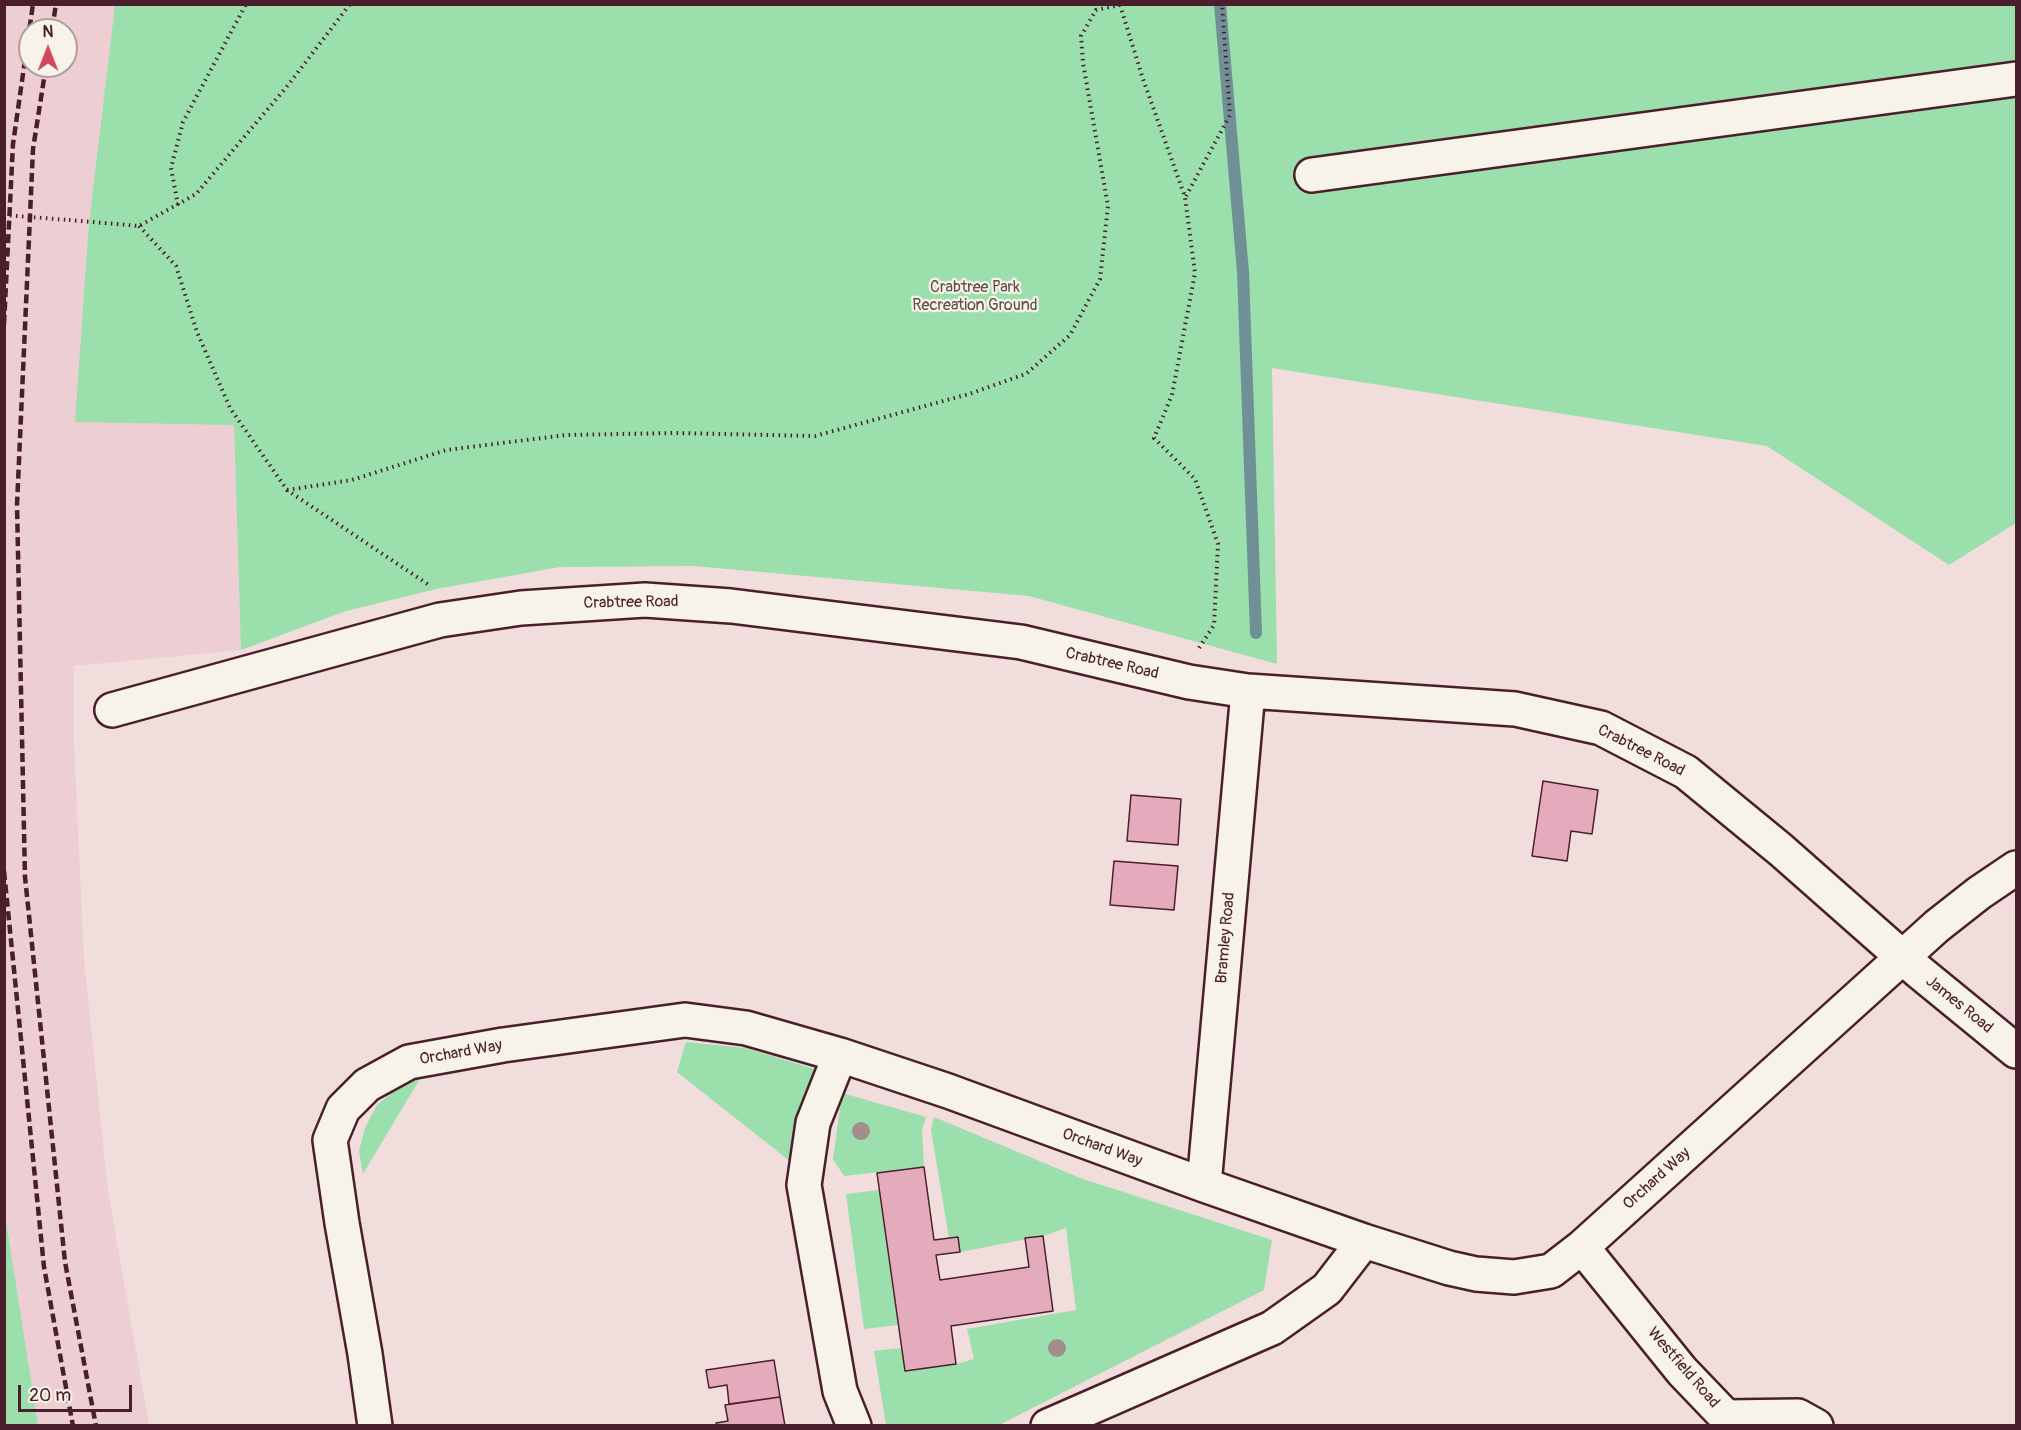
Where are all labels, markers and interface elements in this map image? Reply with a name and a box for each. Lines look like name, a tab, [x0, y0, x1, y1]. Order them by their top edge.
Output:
north arrow	[18, 18, 78, 78]
text: N	[43, 22, 53, 42]
park label: Crabtree Park Recreation Ground	[912, 278, 1038, 316]
street label: Crabtree Road	[583, 593, 679, 613]
street label: Crabtree Road	[1064, 644, 1160, 684]
street label: Crabtree Road	[1594, 721, 1688, 781]
street label: Bramley Road	[1212, 892, 1240, 984]
street label: James Road	[1921, 972, 1997, 1038]
street label: Orchard Way	[418, 1036, 504, 1070]
street label: Orchard Way	[1059, 1125, 1145, 1171]
street label: Orchard Way	[1620, 1144, 1694, 1214]
street label: Westfield Road	[1643, 1324, 1723, 1412]
scale bar	[21, 1373, 135, 1411]
text: 20 m	[29, 1384, 71, 1407]

